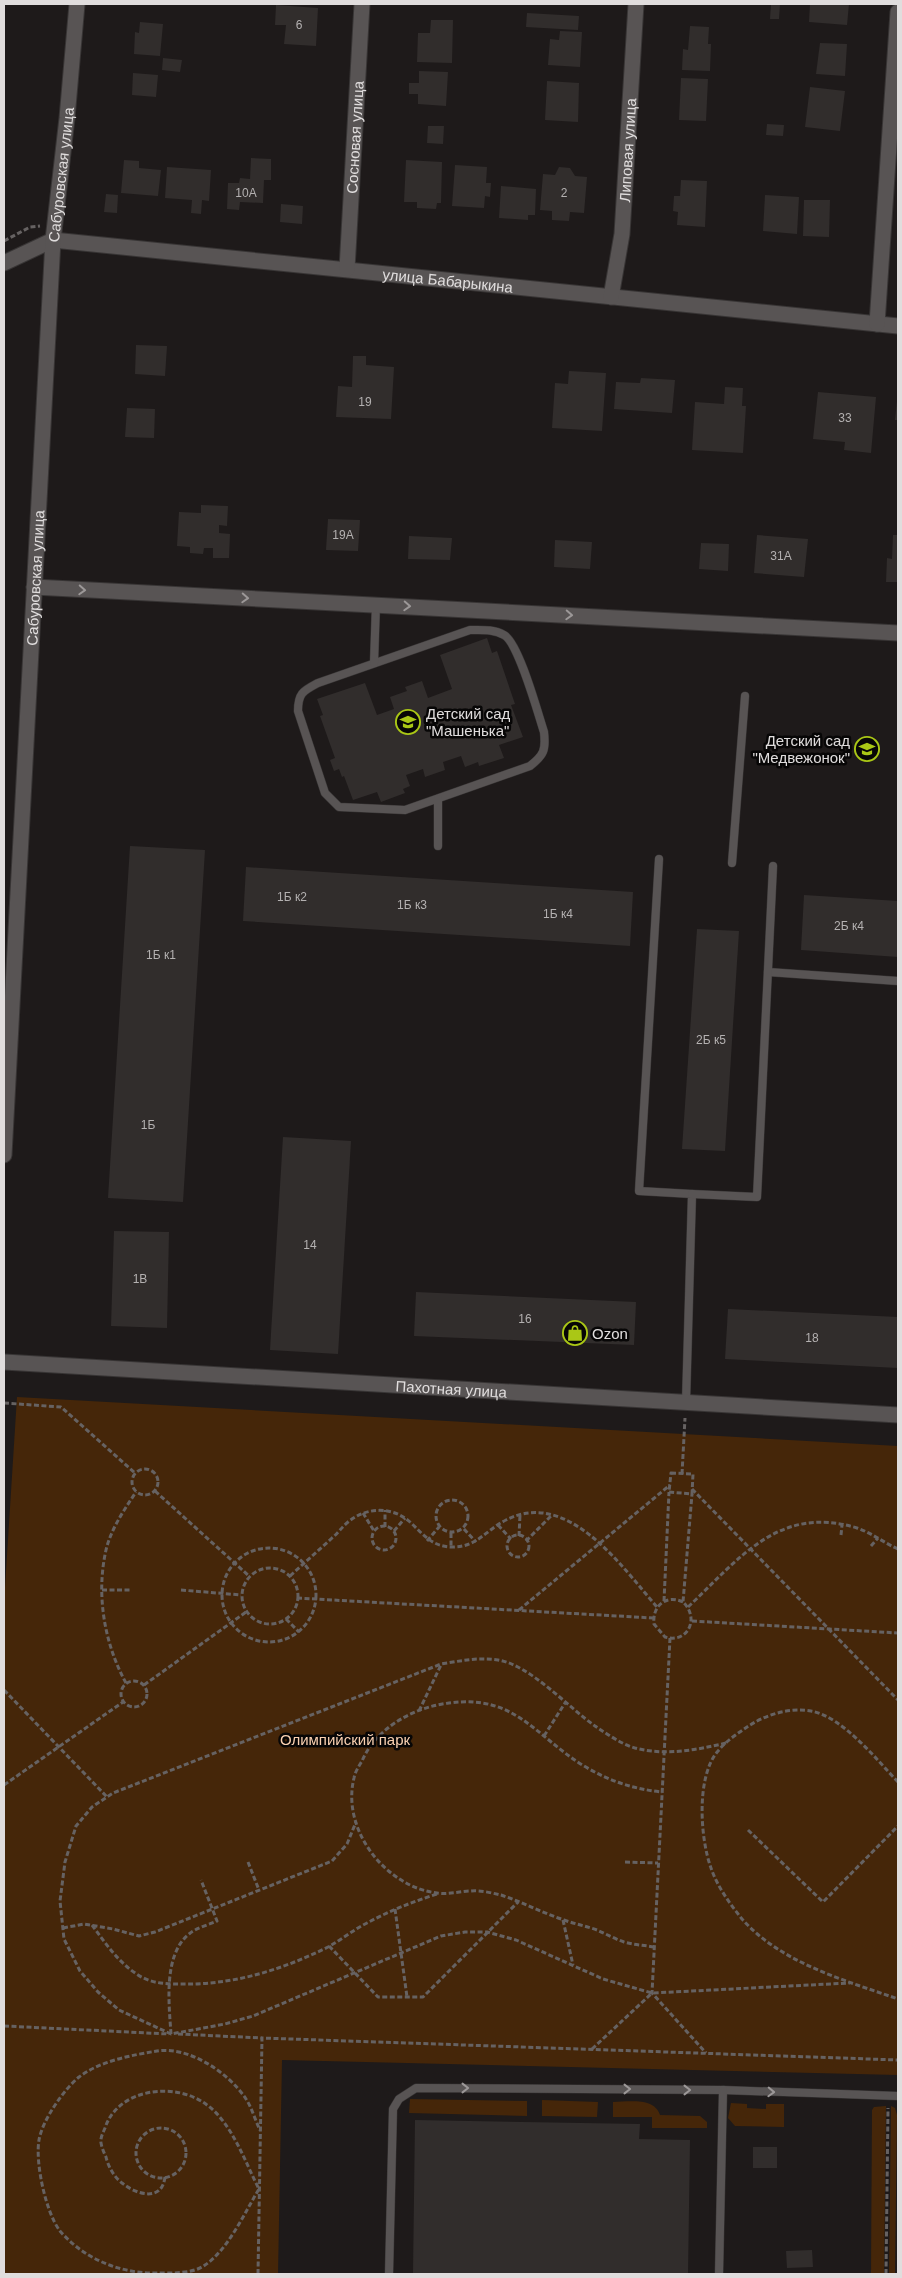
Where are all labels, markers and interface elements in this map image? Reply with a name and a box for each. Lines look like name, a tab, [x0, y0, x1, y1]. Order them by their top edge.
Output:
house number: 6	[296, 18, 303, 32]
street label: Сосновая улица	[343, 80, 366, 194]
street label: Липовая улица	[615, 97, 639, 203]
street label: Сабуровская улица	[44, 106, 76, 243]
house number: 10А	[235, 186, 257, 200]
house number: 2	[561, 186, 568, 200]
street label: улица Бабарыкина	[382, 265, 514, 295]
house number: 19	[358, 395, 372, 409]
house number: 33	[838, 411, 852, 425]
street label: Сабуровская улица	[23, 509, 47, 646]
house number: 19А	[332, 528, 354, 542]
house number: 31А	[770, 549, 792, 563]
one-way arrow	[79, 584, 87, 595]
one-way arrow	[241, 592, 249, 603]
one-way arrow	[403, 601, 411, 612]
one-way arrow	[565, 609, 573, 620]
place label: Детский сад "Машенька"	[426, 705, 511, 739]
school or university icon: Детский сад "Машенька"	[395, 709, 421, 735]
place label: Детский сад "Медвежонок"	[752, 732, 850, 766]
school or university icon: Детский сад "Медвежонок"	[854, 736, 880, 762]
house number: 1Б к2	[277, 890, 307, 904]
house number: 1Б к3	[397, 898, 427, 912]
house number: 1Б к4	[543, 907, 573, 921]
house number: 2Б к4	[834, 919, 864, 933]
house number: 1Б к1	[146, 948, 176, 962]
house number: 2Б к5	[696, 1033, 726, 1047]
house number: 1Б	[141, 1118, 155, 1132]
house number: 14	[303, 1238, 317, 1252]
house number: 1В	[133, 1272, 147, 1286]
house number: 16	[518, 1312, 532, 1326]
shop icon: Ozon	[562, 1320, 588, 1346]
place label: Ozon	[592, 1325, 628, 1342]
house number: 18	[805, 1331, 819, 1345]
street label: Пахотная улица	[395, 1377, 508, 1400]
park label: Олимпийский парк	[280, 1731, 411, 1748]
one-way arrow	[461, 2083, 469, 2093]
one-way arrow	[624, 2084, 631, 2094]
one-way arrow	[684, 2085, 691, 2095]
one-way arrow	[768, 2086, 776, 2097]

